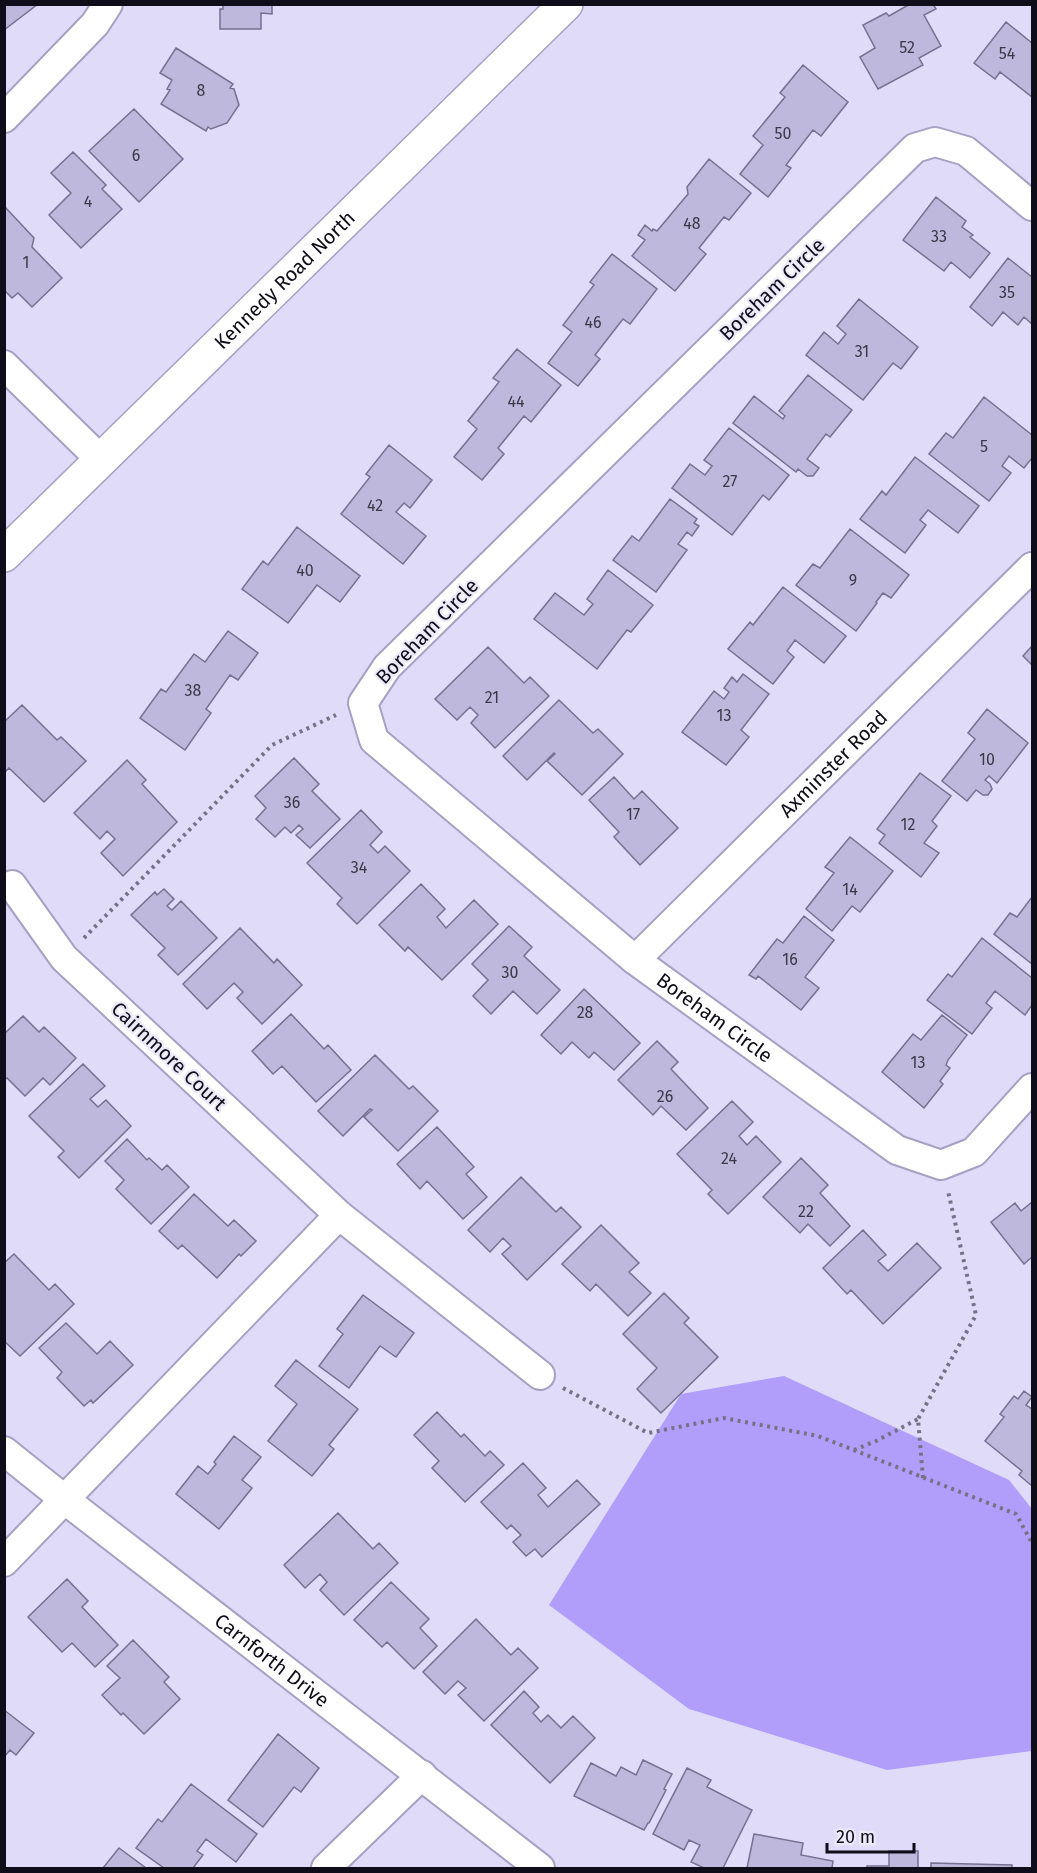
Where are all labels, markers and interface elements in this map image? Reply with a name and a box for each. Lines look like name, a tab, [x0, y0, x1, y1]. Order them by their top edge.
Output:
house number: 52	[899, 38, 915, 57]
house number: 54	[999, 44, 1016, 63]
house number: 8	[197, 81, 206, 100]
house number: 50	[775, 124, 792, 143]
house number: 6	[132, 146, 140, 165]
house number: 4	[84, 192, 93, 211]
street label: Kennedy Road North	[209, 206, 360, 354]
house number: 48	[683, 214, 701, 233]
house number: 33	[931, 227, 947, 246]
street label: Boreham Circle	[714, 233, 830, 345]
house number: 1	[23, 253, 29, 272]
house number: 35	[999, 283, 1015, 302]
house number: 46	[584, 313, 602, 332]
house number: 31	[855, 342, 869, 361]
house number: 44	[507, 392, 525, 411]
house number: 5	[980, 437, 988, 456]
house number: 27	[723, 472, 737, 491]
house number: 42	[367, 496, 383, 515]
house number: 40	[296, 561, 314, 580]
house number: 9	[849, 571, 857, 590]
street label: Boreham Circle	[371, 573, 483, 689]
house number: 38	[185, 681, 202, 700]
house number: 21	[485, 688, 499, 707]
street label: Axminster Road	[774, 705, 892, 822]
house number: 13	[717, 706, 731, 725]
house number: 10	[979, 750, 995, 769]
house number: 36	[284, 793, 300, 812]
house number: 17	[626, 805, 640, 824]
house number: 12	[901, 815, 915, 834]
house number: 34	[351, 858, 368, 877]
house number: 14	[842, 880, 858, 899]
house number: 16	[782, 950, 798, 969]
house number: 30	[502, 963, 519, 982]
street label: Boreham Circle	[652, 968, 777, 1068]
street label: Cairnmore Court	[107, 997, 232, 1116]
house number: 28	[577, 1003, 594, 1022]
house number: 13	[911, 1053, 925, 1072]
house number: 26	[657, 1087, 673, 1106]
house number: 24	[721, 1149, 737, 1168]
house number: 22	[798, 1202, 814, 1221]
street label: Carnforth Drive	[210, 1608, 334, 1712]
scale bar	[827, 1816, 914, 1854]
text: 20 m	[836, 1826, 875, 1848]

